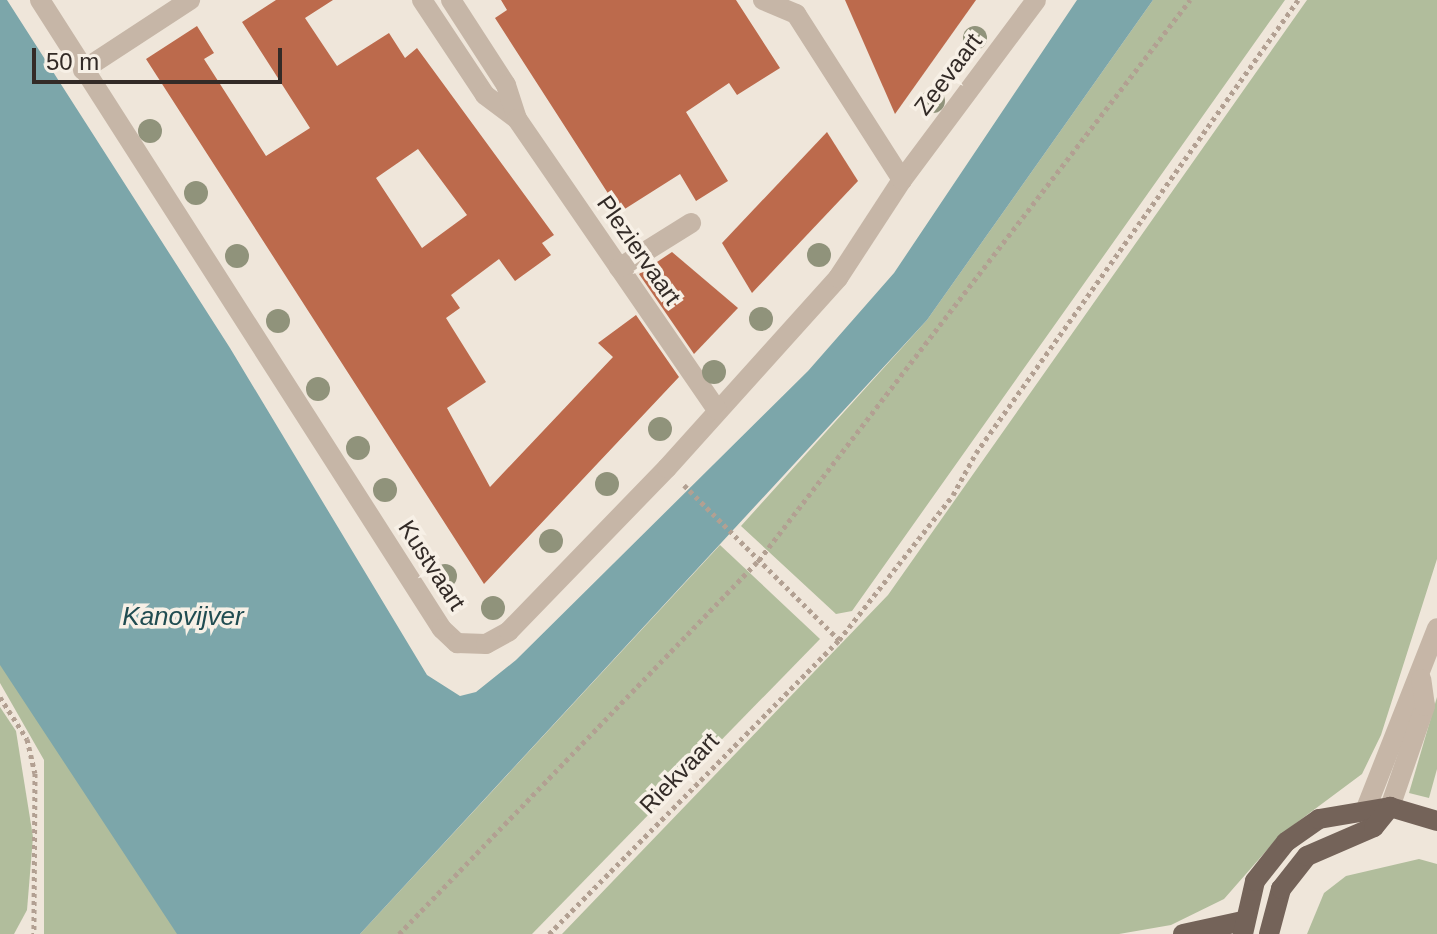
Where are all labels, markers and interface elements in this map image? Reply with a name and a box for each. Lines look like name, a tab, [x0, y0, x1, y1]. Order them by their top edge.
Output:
street label: Zeevaart	[908, 28, 988, 120]
scale bar	[36, 32, 286, 82]
text: 50 m	[46, 48, 99, 75]
street label: Pleziervaart	[591, 190, 687, 310]
street label: Kustvaart	[392, 515, 472, 615]
water label: Kanovijver	[122, 601, 244, 633]
street label: Riekvaart	[633, 727, 725, 819]

